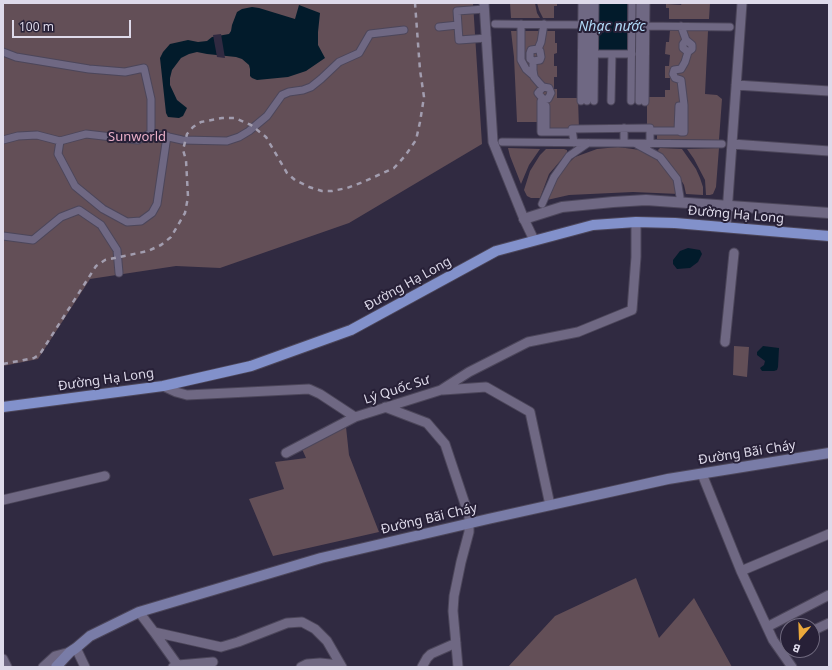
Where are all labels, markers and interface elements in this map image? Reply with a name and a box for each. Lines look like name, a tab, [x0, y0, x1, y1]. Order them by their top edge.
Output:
scale bar	[14, 12, 133, 38]
text: 100 m	[19, 18, 54, 35]
water label: Nhạc nước	[578, 19, 646, 35]
park label: Sunworld	[108, 129, 166, 145]
street label: Đường Hạ Long	[687, 203, 785, 227]
street label: Đường Hạ Long	[362, 254, 454, 314]
street label: Đường Hạ Long	[57, 366, 155, 394]
street label: Lý Quốc Sư	[362, 372, 432, 408]
street label: Đường Bãi Cháy	[697, 438, 797, 468]
street label: Đường Bãi Cháy	[379, 500, 479, 538]
north arrow	[780, 618, 820, 658]
text: B	[790, 641, 802, 657]

